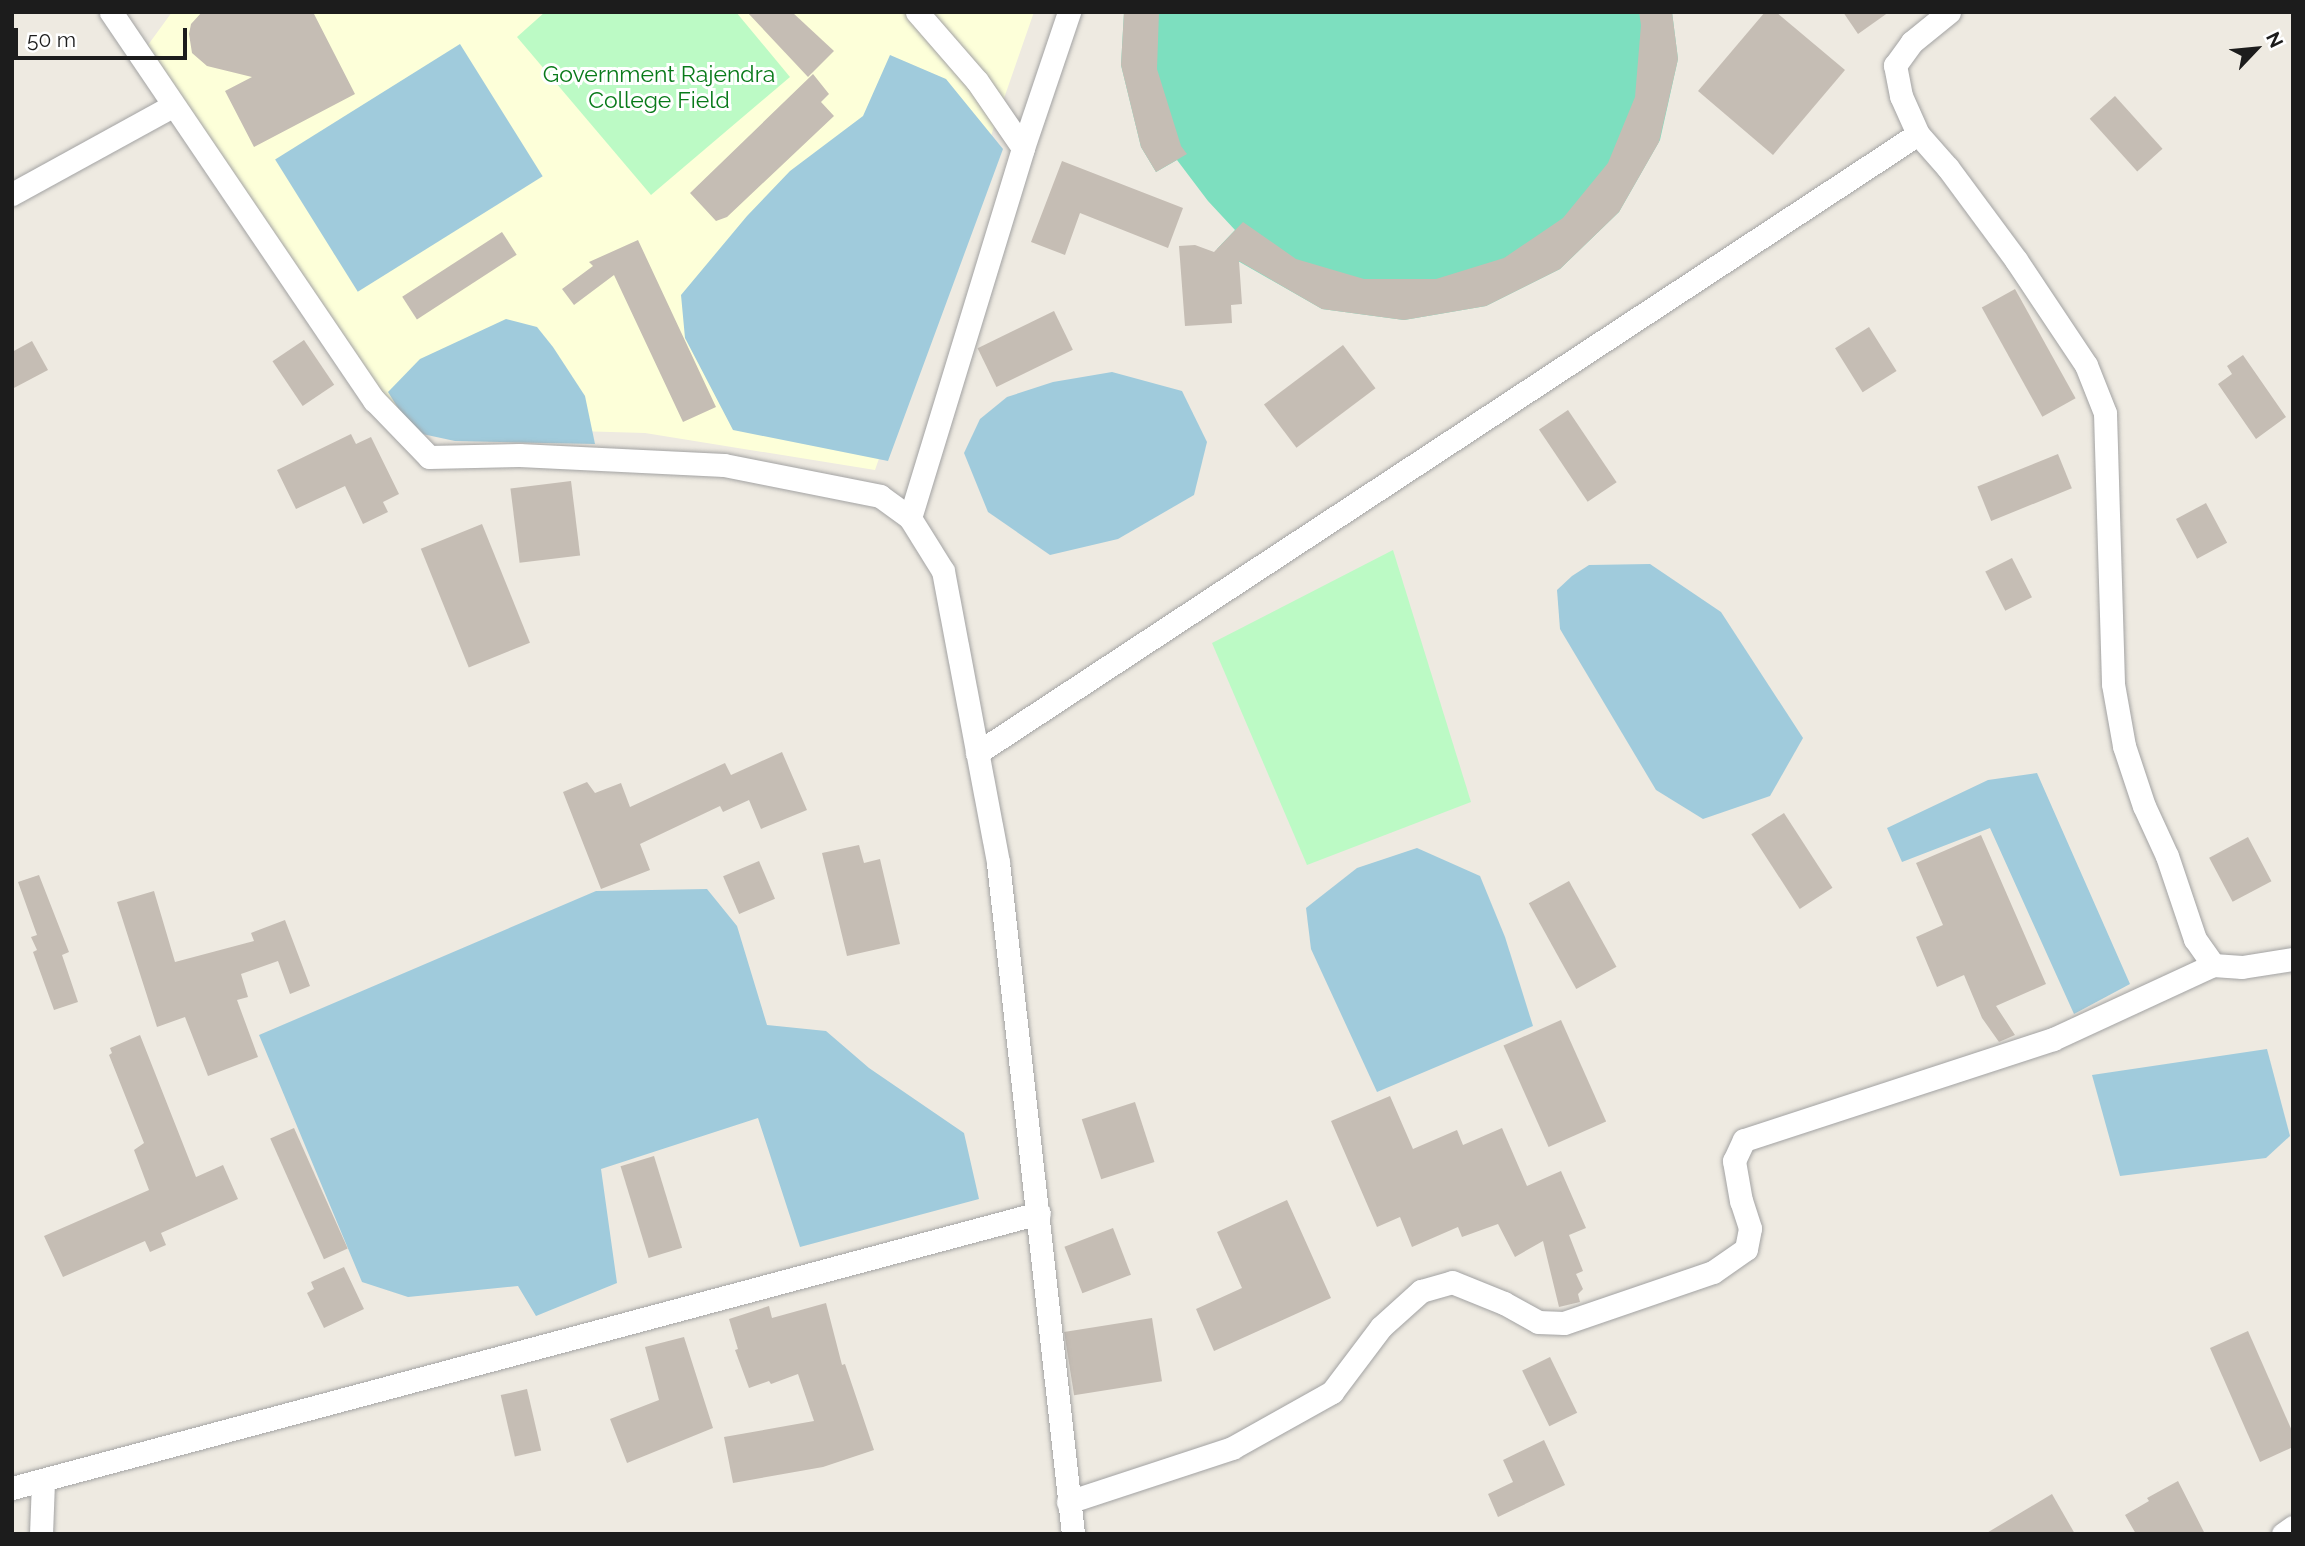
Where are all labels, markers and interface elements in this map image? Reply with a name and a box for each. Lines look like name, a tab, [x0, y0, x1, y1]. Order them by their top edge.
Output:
scale bar	[18, 14, 191, 58]
north arrow	[2221, 14, 2291, 84]
text: 50 m	[27, 27, 76, 52]
text: N	[2262, 28, 2288, 51]
park label: Government Rajendra College Field	[543, 60, 775, 114]

